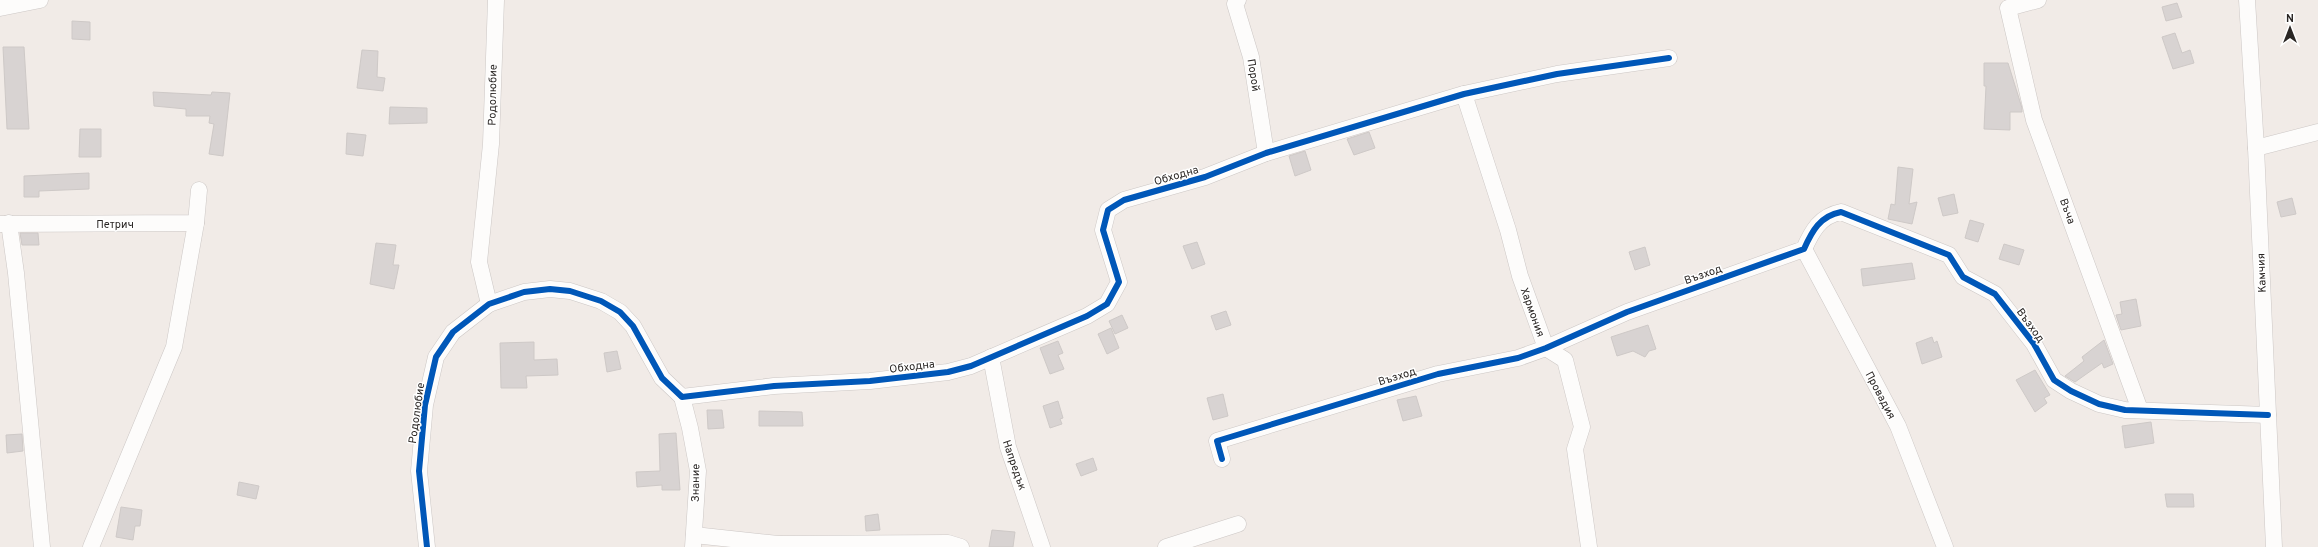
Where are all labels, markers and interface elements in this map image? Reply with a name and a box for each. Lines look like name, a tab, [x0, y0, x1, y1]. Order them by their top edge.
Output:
north arrow	[2270, 8, 2310, 48]
text: N	[2286, 12, 2294, 26]
street label: Порой	[1244, 58, 1262, 92]
street label: Родолюбие	[485, 64, 501, 126]
street label: Обходна	[1152, 163, 1200, 189]
street label: Въча	[2056, 197, 2078, 226]
street label: Петрич	[96, 218, 134, 232]
street label: Камчия	[2254, 253, 2270, 293]
street label: Възход	[1683, 262, 1724, 288]
street label: Хармония	[1517, 286, 1547, 339]
street label: Възход	[2013, 306, 2047, 346]
street label: Обходна	[889, 357, 936, 377]
street label: Възход	[1377, 365, 1418, 389]
street label: Провадия	[1862, 369, 1899, 422]
street label: Родолюбие	[406, 382, 428, 444]
street label: Напредък	[999, 438, 1029, 492]
street label: Знание	[689, 464, 703, 502]

